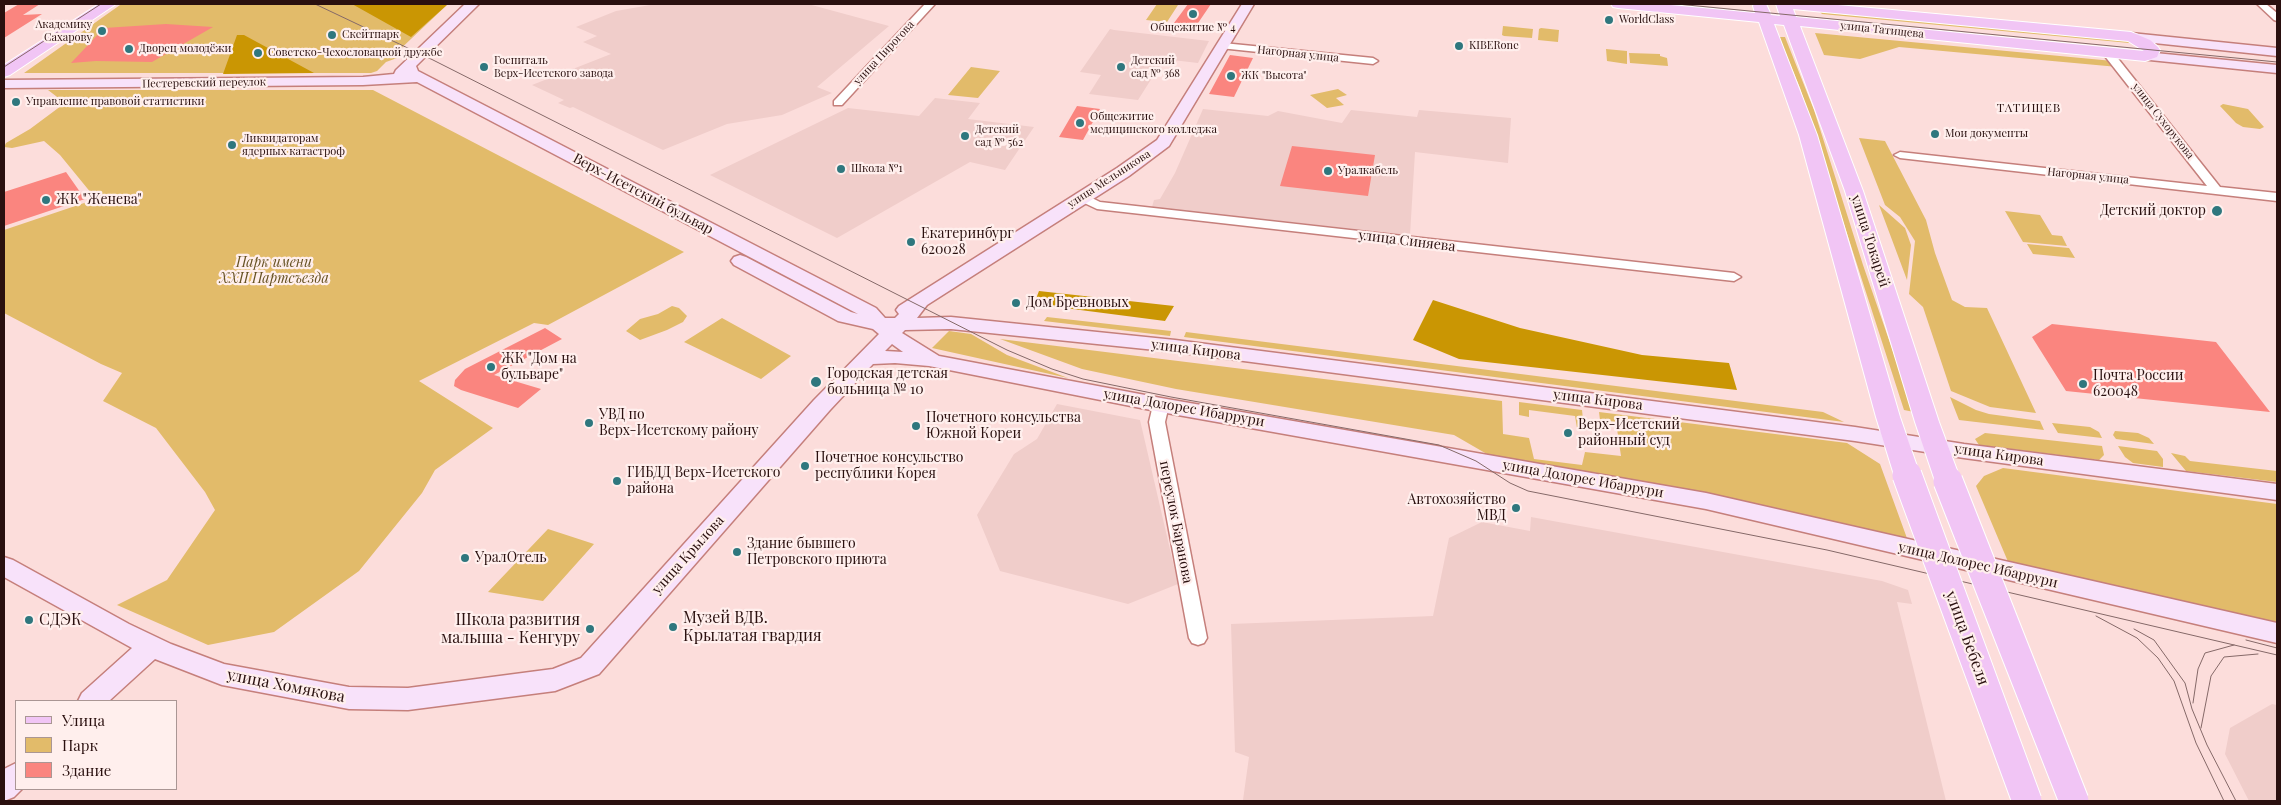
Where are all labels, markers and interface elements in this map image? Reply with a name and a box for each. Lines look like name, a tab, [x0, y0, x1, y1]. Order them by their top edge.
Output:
marker: Общежитие № 4	[1187, 8, 1199, 20]
place label: WorldClass	[1619, 13, 1674, 27]
marker: WorldClass	[1603, 14, 1615, 26]
place label: Академику Сахарову	[35, 18, 92, 44]
street label: улица Пирогова	[851, 18, 917, 88]
street label: улица Татищева	[1840, 19, 1924, 41]
place label: Общежитие № 4	[1150, 21, 1236, 35]
marker: Академику Сахарову	[96, 25, 108, 37]
place label: Скейтпарк	[342, 28, 399, 42]
marker: Скейтпарк	[326, 29, 338, 41]
place label: KIBERone	[1469, 39, 1519, 53]
marker: KIBERone	[1453, 40, 1465, 52]
place label: Дворец молодёжи	[139, 42, 231, 56]
marker: Дворец молодёжи	[123, 43, 135, 55]
street label: Нагорная улица	[1257, 43, 1339, 65]
place label: Советско-Чехословацкой дружбе	[268, 46, 442, 60]
marker: Советско-Чехословацкой дружбе	[252, 47, 264, 59]
place label: Госпиталь Верх-Исетского завода	[494, 54, 613, 80]
place label: Детский сад № 368	[1131, 54, 1180, 80]
marker: Госпиталь Верх-Исетского завода	[478, 61, 490, 73]
marker: Детский сад № 368	[1115, 61, 1127, 73]
place label: ЖК "Высота"	[1241, 69, 1306, 83]
marker: ЖК "Высота"	[1225, 70, 1237, 82]
street label: Пестеревский переулок	[142, 75, 266, 91]
street label: улица Сухорукова	[2129, 80, 2197, 162]
place label: Управление правовой статистики	[26, 95, 204, 109]
marker: Управление правовой статистики	[10, 96, 22, 108]
district label: ТАТИЩЕВ	[1996, 101, 2062, 115]
place label: Общежитие медицинского колледжа	[1090, 110, 1217, 136]
marker: Общежитие медицинского колледжа	[1074, 117, 1086, 129]
place label: Детский сад № 562	[975, 123, 1023, 149]
place label: Мои документы	[1945, 127, 2028, 141]
marker: Мои документы	[1929, 128, 1941, 140]
marker: Детский сад № 562	[959, 130, 971, 142]
place label: Ликвидаторам ядерных катастроф	[242, 132, 345, 158]
marker: Ликвидаторам ядерных катастроф	[226, 139, 238, 151]
street label: улица Мельникова	[1065, 147, 1153, 211]
street label: Верх-Исетский бульвар	[570, 150, 716, 238]
place label: Школа №1	[851, 162, 903, 176]
marker: Школа №1	[835, 163, 847, 175]
place label: Уралкабель	[1338, 164, 1398, 178]
marker: Уралкабель	[1322, 165, 1334, 177]
street label: Нагорная улица	[2047, 165, 2129, 187]
place label: ЖК "Женева"	[56, 192, 142, 208]
street label: улица Токарей	[1847, 193, 1893, 289]
marker: ЖК "Женева"	[40, 194, 52, 206]
place label: Детский доктор	[2100, 203, 2206, 219]
marker: Детский доктор	[2210, 204, 2224, 218]
place label: Екатеринбург 620028	[921, 226, 1014, 258]
street label: улица Синяева	[1358, 227, 1456, 255]
marker: Екатеринбург 620028	[905, 236, 917, 248]
park label: Парк имени XXII Партсъезда	[219, 255, 329, 288]
place label: Дом Бревновых	[1026, 295, 1129, 311]
marker: Дом Бревновых	[1010, 297, 1022, 309]
street label: улица Кирова	[1150, 336, 1242, 364]
place label: ЖК "Дом на бульваре"	[501, 351, 577, 384]
marker: ЖК "Дом на бульваре"	[485, 361, 497, 373]
place label: Городская детская больница № 10	[827, 366, 948, 398]
place label: Почта России 620048	[2093, 368, 2183, 401]
marker: Городская детская больница № 10	[809, 375, 823, 389]
marker: Почта России 620048	[2077, 378, 2089, 390]
street label: улица Долорес Ибаррури	[1102, 386, 1266, 430]
street label: улица Кирова	[1552, 386, 1644, 414]
place label: УВД по Верх-Исетскому району	[599, 407, 759, 440]
place label: Почетного консульства Южной Кореи	[926, 410, 1081, 442]
marker: УВД по Верх-Исетскому району	[583, 417, 595, 429]
place label: Верх-Исетский районный суд	[1578, 417, 1680, 450]
marker: Почетного консульства Южной Кореи	[910, 420, 922, 432]
marker: Верх-Исетский районный суд	[1562, 427, 1574, 439]
street label: улица Кирова	[1953, 440, 2045, 470]
place label: Почетное консульство республики Корея	[815, 450, 963, 482]
street label: улица Долорес Ибаррури	[1501, 457, 1665, 501]
street label: переулок Баранова	[1156, 459, 1196, 585]
marker: Почетное консульство республики Корея	[799, 460, 811, 472]
place label: ГИБДД Верх-Исетского района	[627, 465, 780, 498]
marker: ГИБДД Верх-Исетского района	[611, 475, 623, 487]
place label: Автохозяйство МВД	[1408, 492, 1506, 524]
marker: Автохозяйство МВД	[1510, 502, 1522, 514]
street label: улица Крылова	[648, 512, 728, 598]
place label: Здание бывшего Петровского приюта	[747, 536, 887, 568]
street label: улица Долорес Ибаррури	[1897, 538, 2059, 592]
marker: Здание бывшего Петровского приюта	[731, 546, 743, 558]
place label: УралОтель	[475, 550, 547, 566]
marker: УралОтель	[459, 552, 471, 564]
street label: улица Бебеля	[1941, 588, 1993, 688]
place label: Музей ВДВ. Крылатая гвардия	[683, 608, 822, 646]
place label: СДЭК	[39, 610, 82, 630]
place label: Школа развития малыша - Кенгуру	[441, 610, 580, 648]
marker: СДЭК	[23, 614, 35, 626]
marker: Музей ВДВ. Крылатая гвардия	[667, 621, 679, 633]
marker: Школа развития малыша - Кенгуру	[584, 623, 596, 635]
street label: улица Хомякова	[225, 665, 347, 707]
legend	[15, 700, 178, 790]
text: Улица	[62, 710, 105, 730]
text: Парк	[62, 735, 98, 755]
text: Здание	[62, 760, 111, 780]

